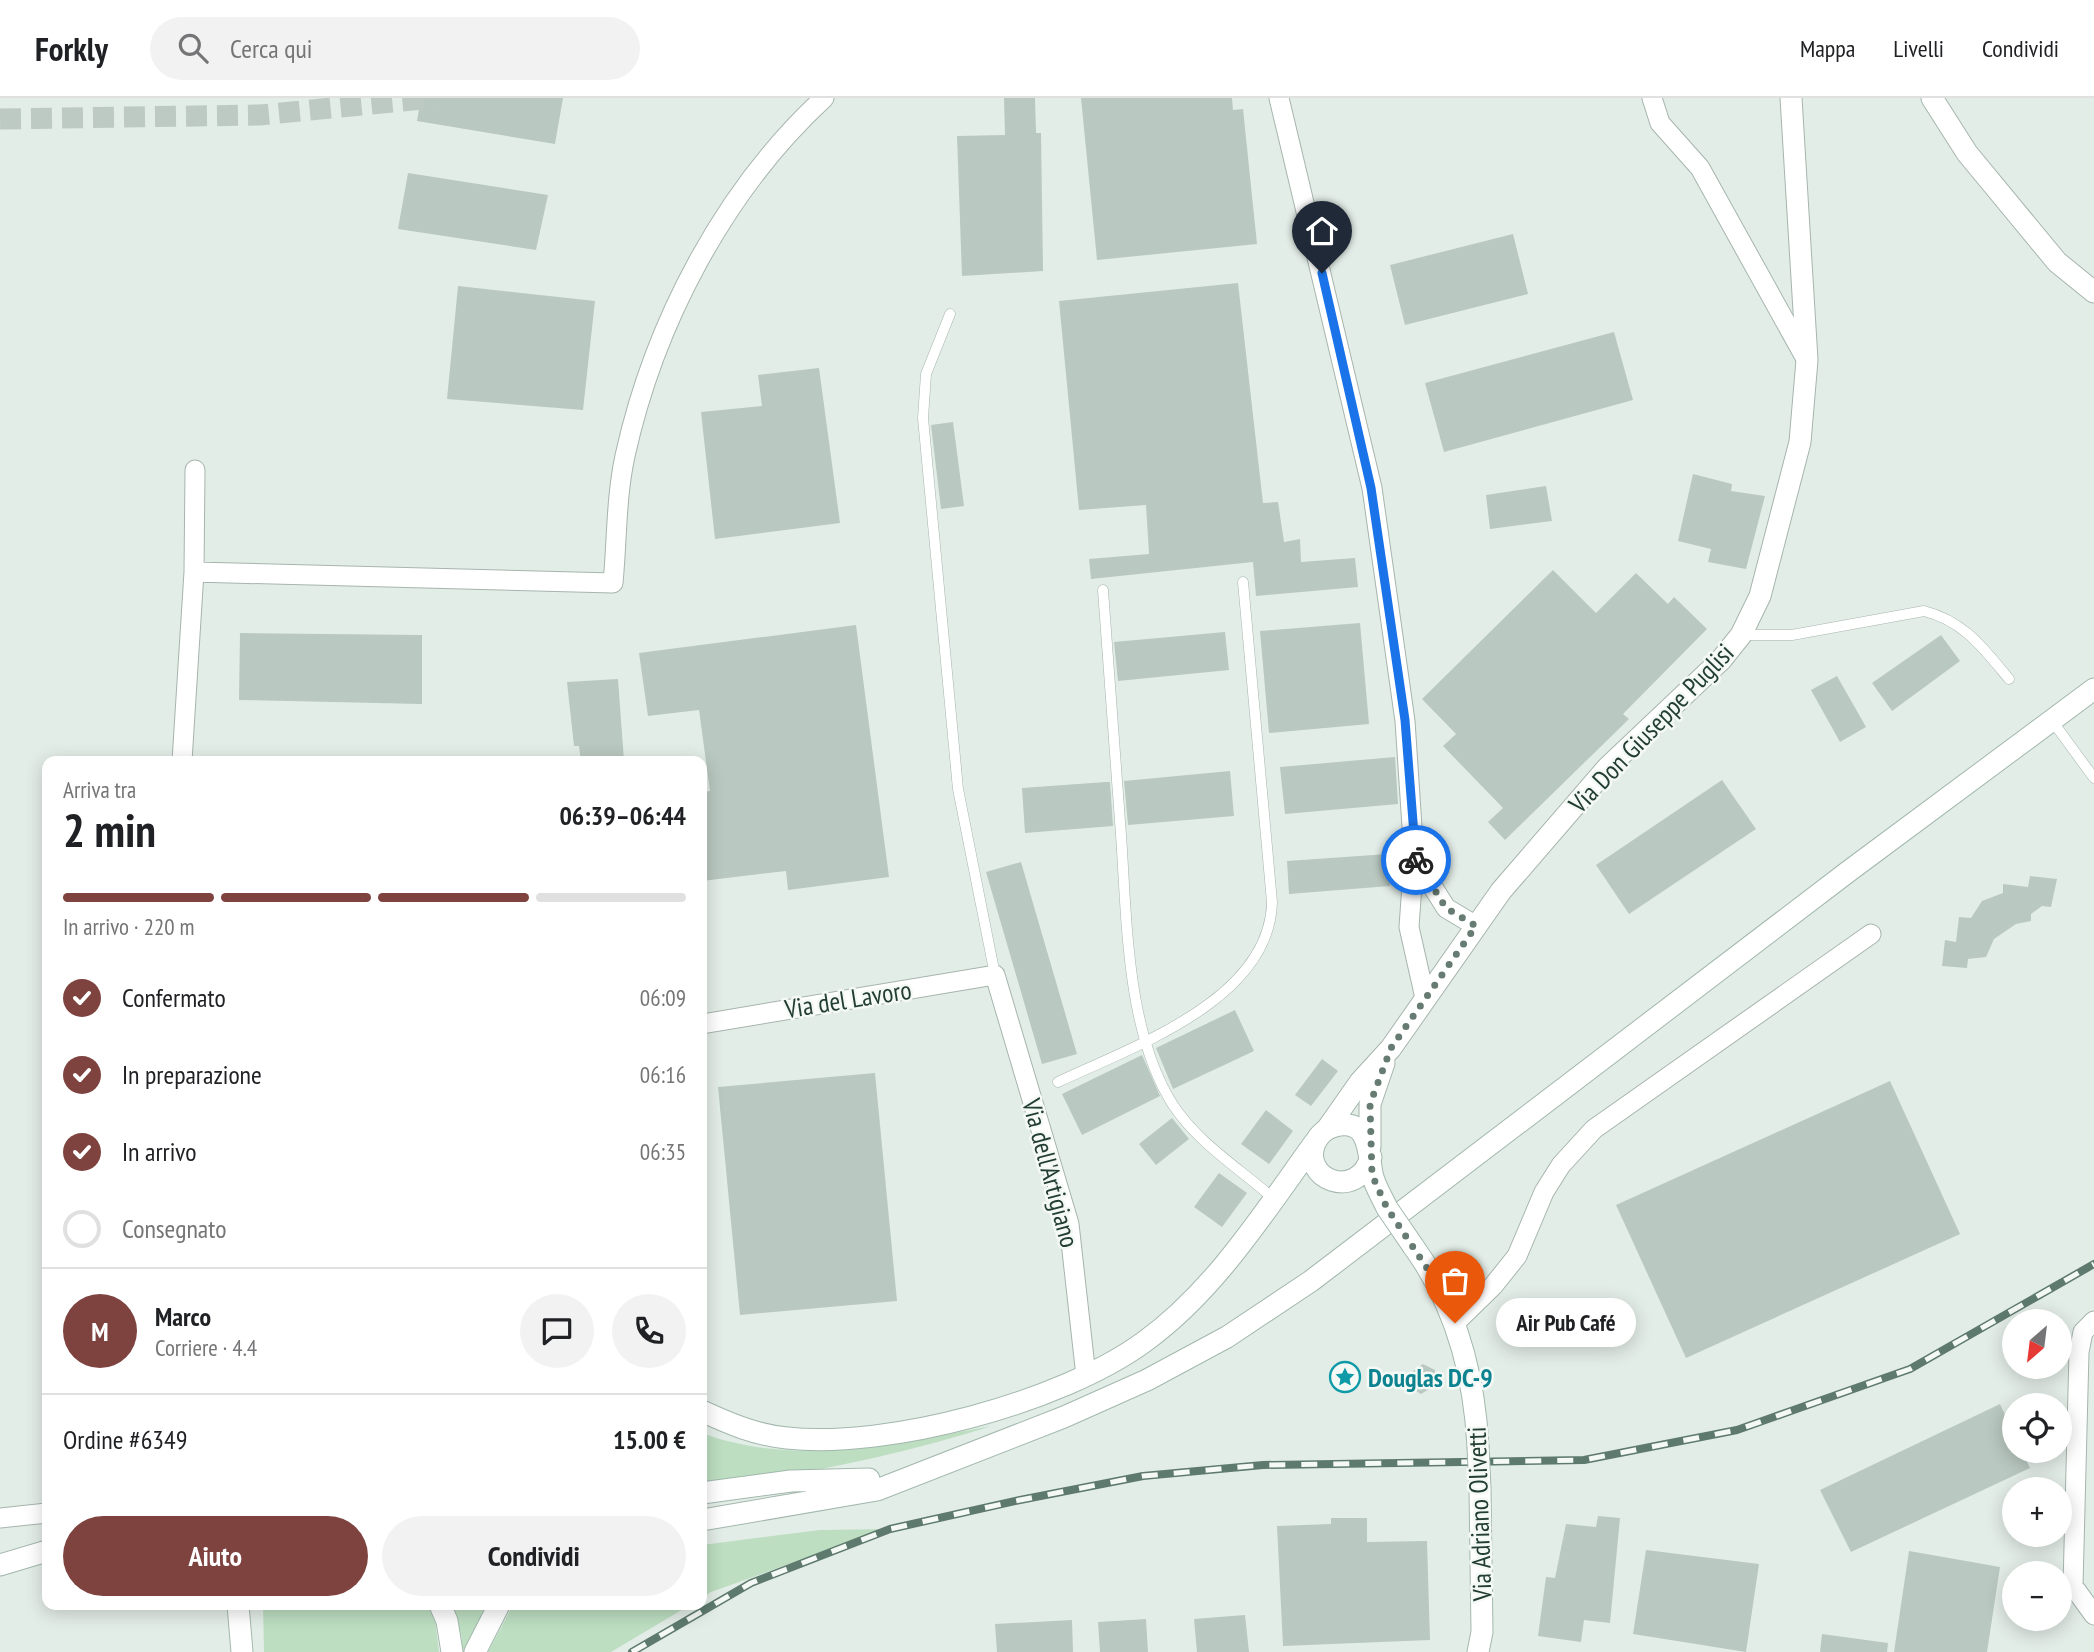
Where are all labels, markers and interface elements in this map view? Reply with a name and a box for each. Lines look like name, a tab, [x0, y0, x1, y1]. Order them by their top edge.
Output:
search box	[150, 17, 640, 80]
text: Forkly	[35, 27, 108, 70]
icon: search	[174, 29, 212, 67]
text: Cerca qui	[230, 32, 312, 65]
text: Mappa	[1800, 33, 1855, 64]
text: Livelli	[1893, 33, 1944, 64]
text: Condividi	[1982, 33, 2059, 64]
pin	[1292, 201, 1352, 273]
icon: home	[1303, 212, 1341, 250]
street label: Via Don Giuseppe Puglisi	[1561, 636, 1740, 820]
text: Arriva tra	[63, 775, 136, 804]
text: 06:39–06:44	[559, 799, 686, 832]
text: 2 min	[63, 800, 156, 860]
courier	[1381, 825, 1451, 895]
icon: bike	[1397, 841, 1435, 879]
text: In arrivo · 220 m	[63, 912, 195, 941]
street label: Via del Lavoro	[781, 973, 914, 1025]
icon: check	[63, 979, 101, 1017]
text: Confermato	[122, 981, 226, 1014]
text: 06:09	[640, 983, 686, 1012]
icon: check	[63, 1056, 101, 1094]
text: In preparazione	[122, 1058, 262, 1091]
text: 06:16	[640, 1060, 686, 1089]
street label: Via dell'Artigiano	[1015, 1094, 1087, 1251]
icon: check	[63, 1133, 101, 1171]
text: In arrivo	[122, 1135, 197, 1168]
text: 06:35	[640, 1137, 686, 1166]
text: Consegnato	[122, 1212, 226, 1245]
pin	[1425, 1251, 1485, 1323]
icon: bag	[1436, 1262, 1474, 1300]
button: chat	[520, 1294, 594, 1368]
button: phone	[612, 1294, 686, 1368]
callout: Air Pub Café	[1497, 1298, 1637, 1348]
text: Marco	[155, 1300, 211, 1333]
text: Air Pub Café	[1516, 1308, 1616, 1337]
north arrow	[2002, 1309, 2072, 1379]
map controls	[2002, 1309, 2072, 1631]
text: M	[91, 1315, 109, 1348]
text: Corriere · 4.4	[155, 1333, 257, 1362]
place icon: Douglas DC-9	[1328, 1360, 1362, 1394]
place label: Douglas DC-9	[1368, 1361, 1493, 1394]
button: locate	[2002, 1393, 2072, 1463]
text: Ordine #6349	[63, 1423, 187, 1456]
text: 15.00 €	[613, 1423, 686, 1456]
street label: Via Adriano Olivetti	[1459, 1426, 1499, 1603]
button: +	[2002, 1477, 2072, 1547]
button: Aiuto	[63, 1516, 368, 1596]
button: Condividi	[382, 1516, 686, 1596]
button: −	[2002, 1561, 2072, 1631]

